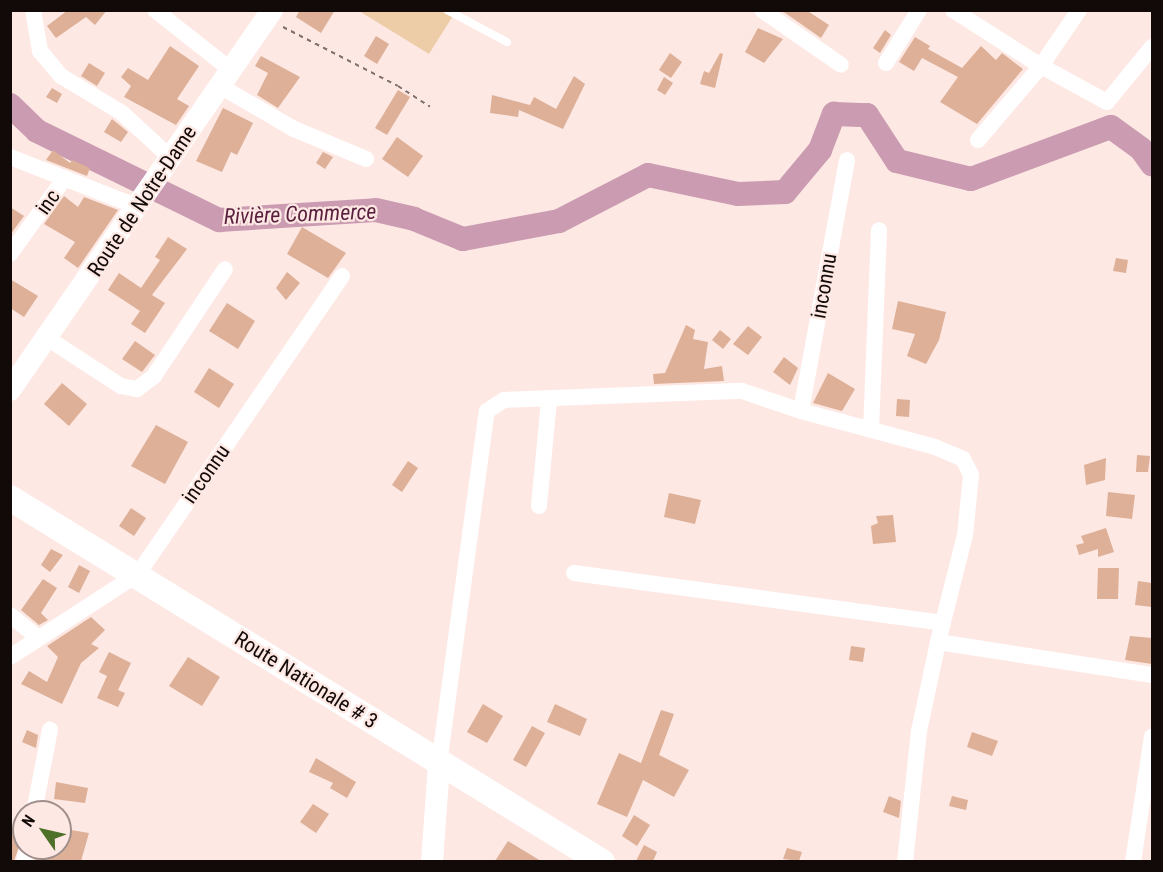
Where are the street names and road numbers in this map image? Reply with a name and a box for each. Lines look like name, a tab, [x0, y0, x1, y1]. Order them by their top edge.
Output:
street label: Route de Notre-Dame	[82, 121, 202, 281]
street label: inc	[31, 185, 65, 219]
street label: inconnu	[806, 251, 842, 321]
street label: inconnu	[177, 440, 235, 508]
street label: Route Nationale # 3	[230, 626, 382, 734]

